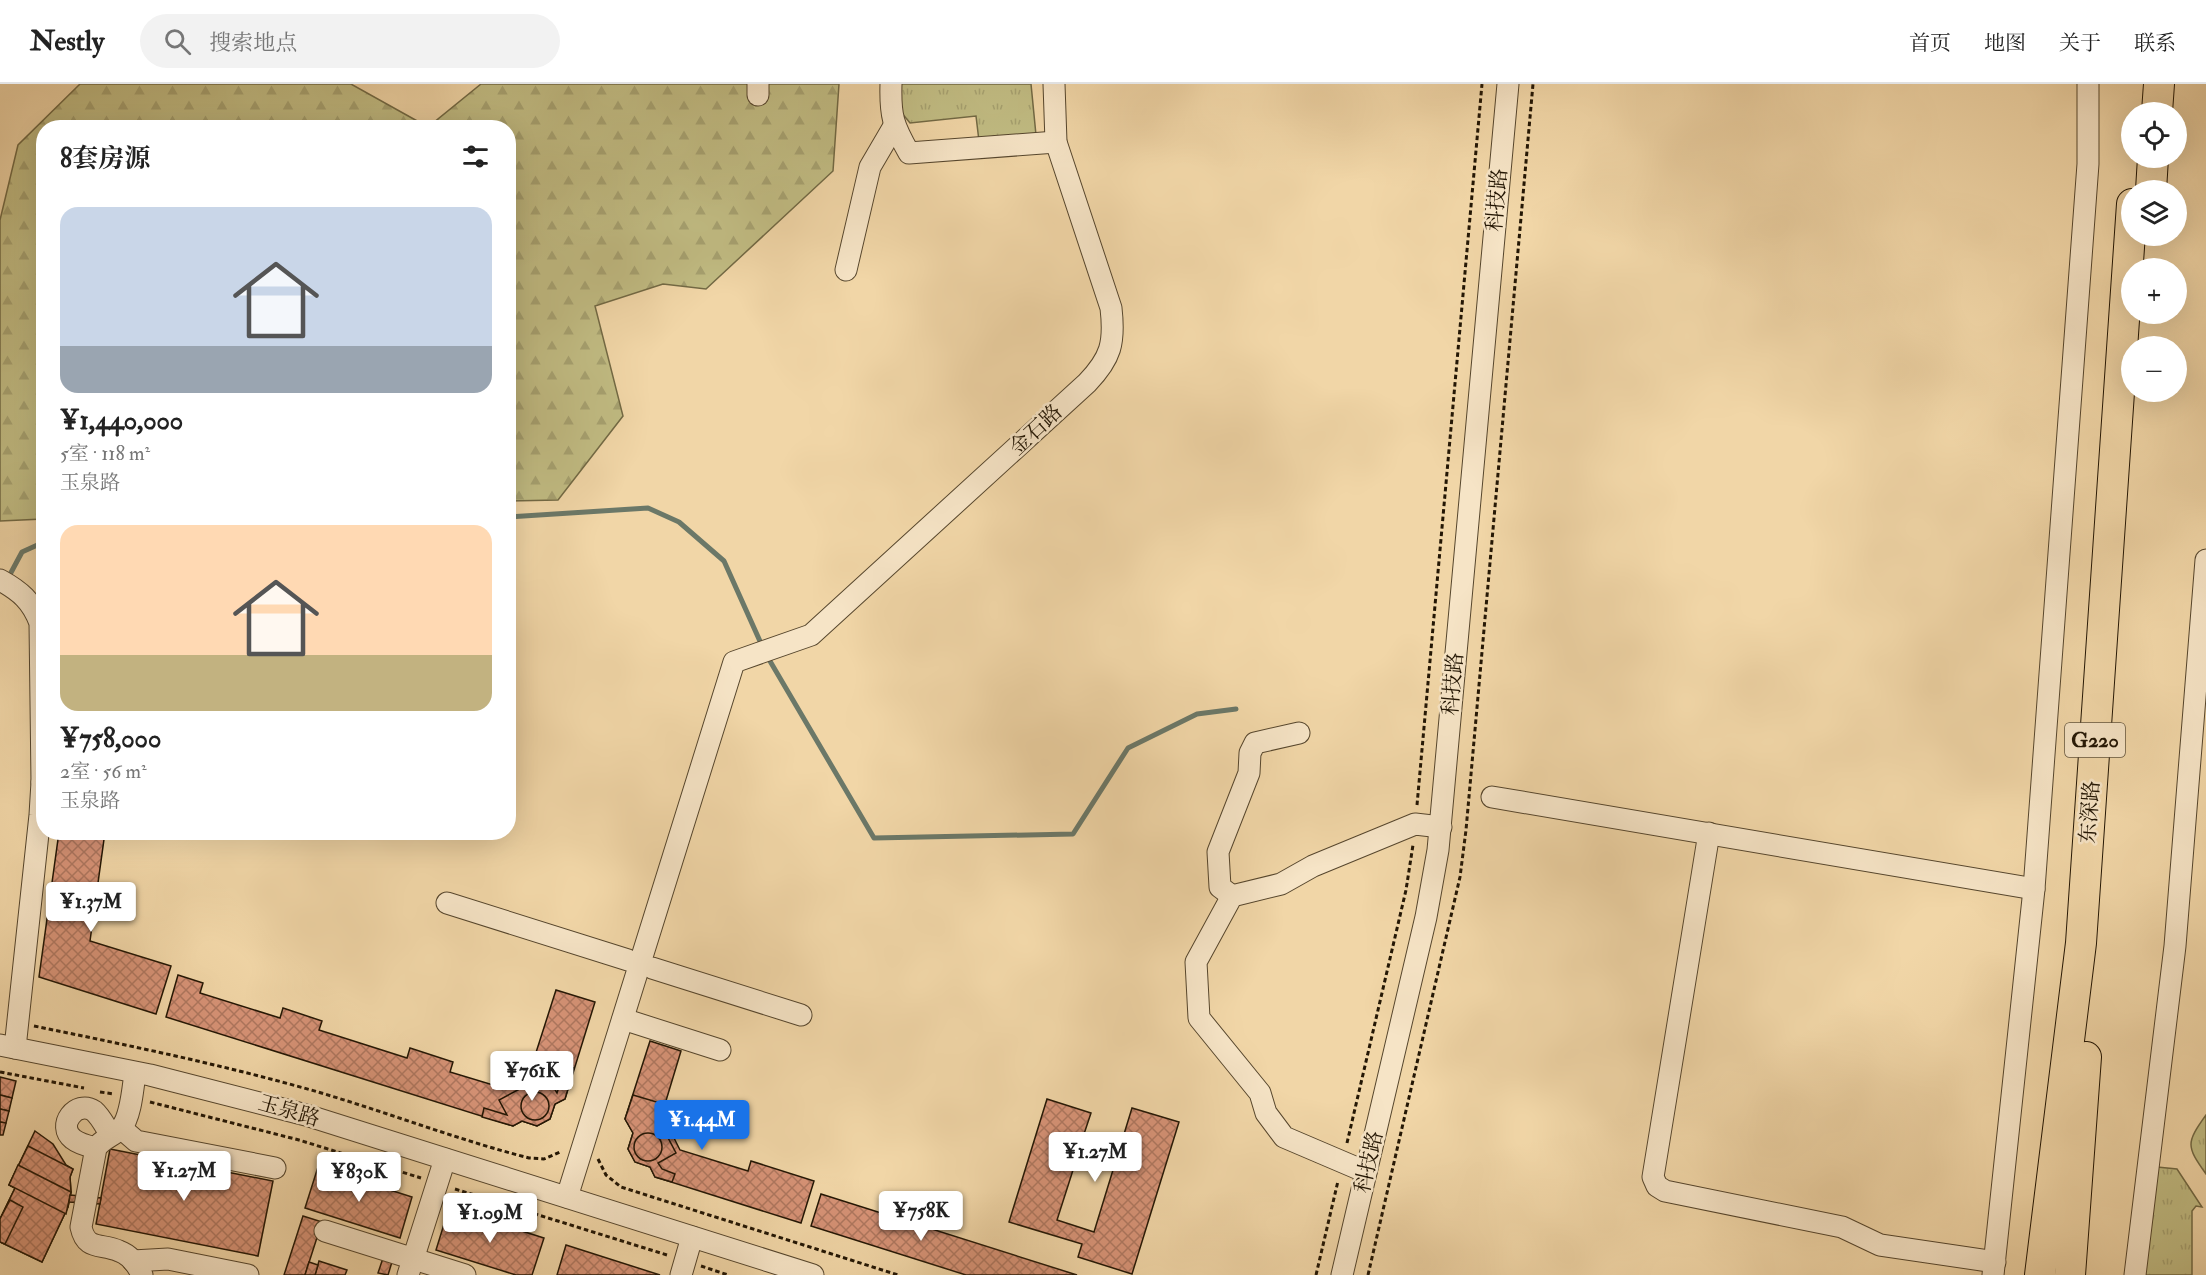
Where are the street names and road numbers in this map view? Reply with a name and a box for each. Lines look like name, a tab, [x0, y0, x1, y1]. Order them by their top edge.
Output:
street label: 科技路	[1481, 167, 1513, 233]
street label: 金石路	[1004, 399, 1068, 461]
street label: 科技路	[1437, 651, 1469, 717]
road number: G220	[2065, 723, 2125, 757]
street label: 东深路	[2074, 780, 2106, 844]
street label: 玉泉路	[255, 1089, 323, 1133]
street label: 科技路	[1349, 1128, 1389, 1196]

